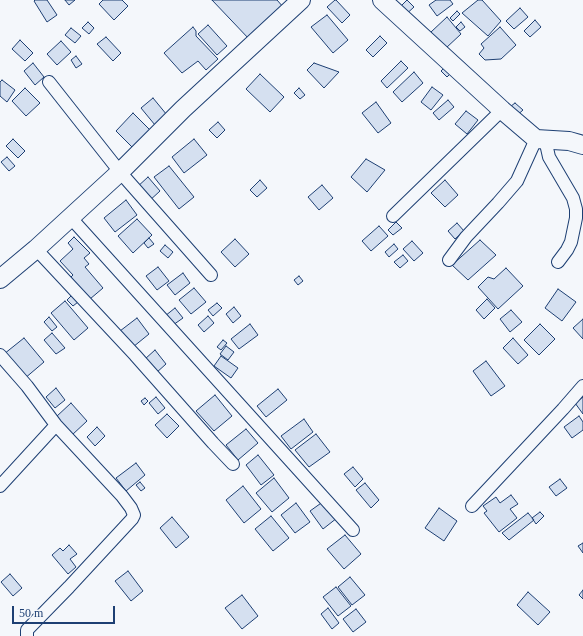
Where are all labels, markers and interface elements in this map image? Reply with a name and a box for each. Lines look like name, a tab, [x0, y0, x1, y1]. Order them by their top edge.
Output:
scale bar	[14, 598, 117, 624]
text: 50 m	[19, 606, 43, 620]

